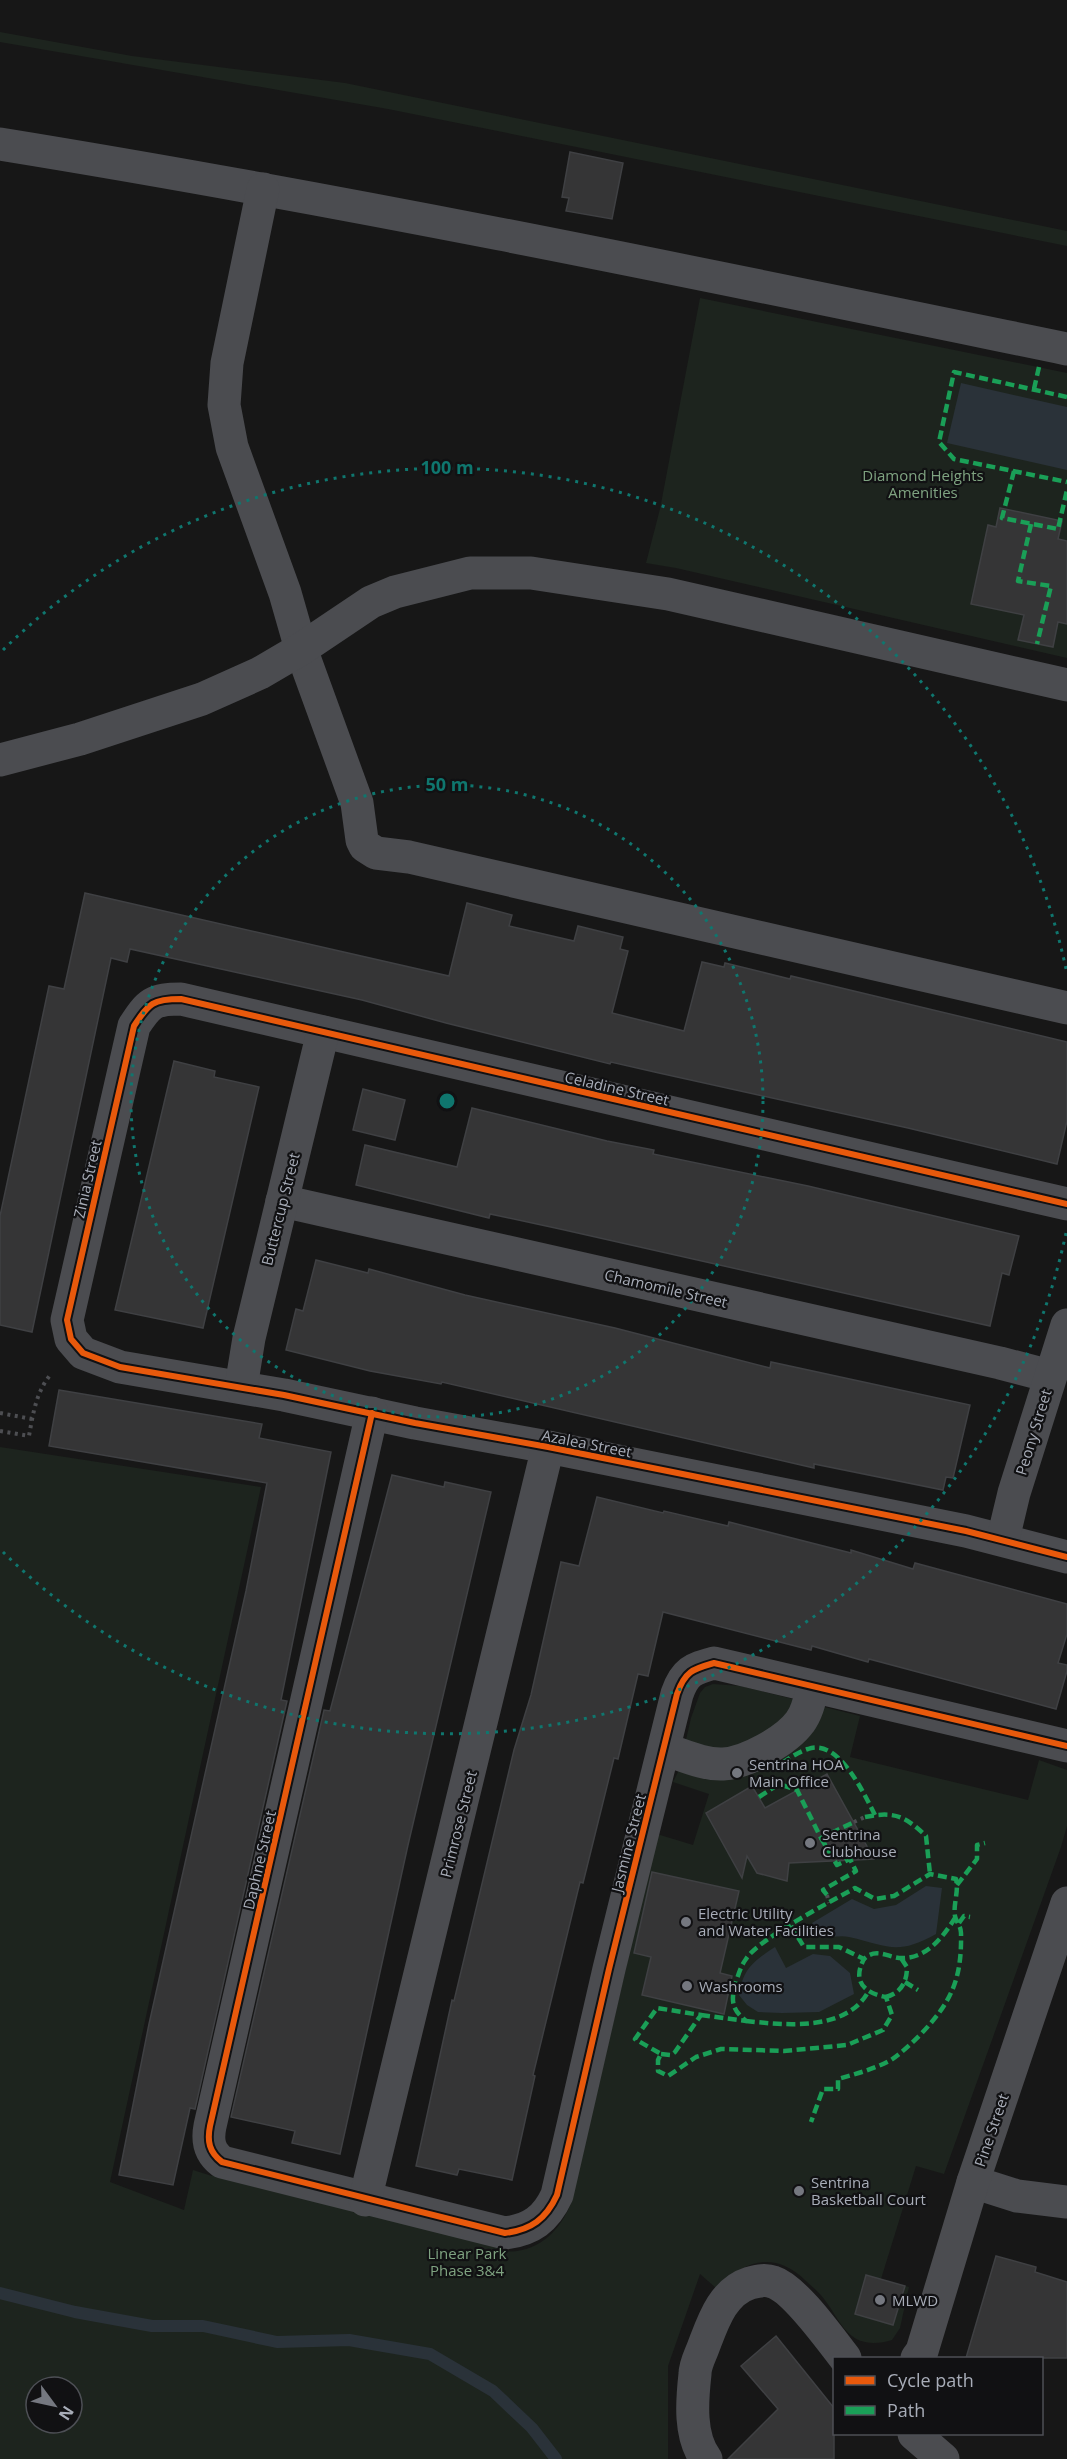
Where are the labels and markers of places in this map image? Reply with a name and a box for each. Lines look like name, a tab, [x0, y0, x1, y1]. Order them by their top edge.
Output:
centre of rings	[437, 1091, 457, 1111]
place label: Sentrina HOA Main Office	[749, 1754, 844, 1791]
marker: Sentrina HOA Main Office	[730, 1766, 744, 1780]
place label: Sentrina Clubhouse	[822, 1824, 897, 1861]
marker: Sentrina Clubhouse	[803, 1836, 817, 1850]
place label: Electric Utility and Water Facilities	[698, 1903, 834, 1940]
marker: Electric Utility and Water Facilities	[679, 1915, 693, 1929]
place label: Washrooms	[699, 1976, 783, 1996]
marker: Washrooms	[680, 1979, 694, 1993]
place label: Sentrina Basketball Court	[811, 2172, 926, 2209]
marker: Sentrina Basketball Court	[792, 2184, 806, 2198]
place label: MLWD	[892, 2290, 938, 2310]
marker: MLWD	[873, 2293, 887, 2307]

